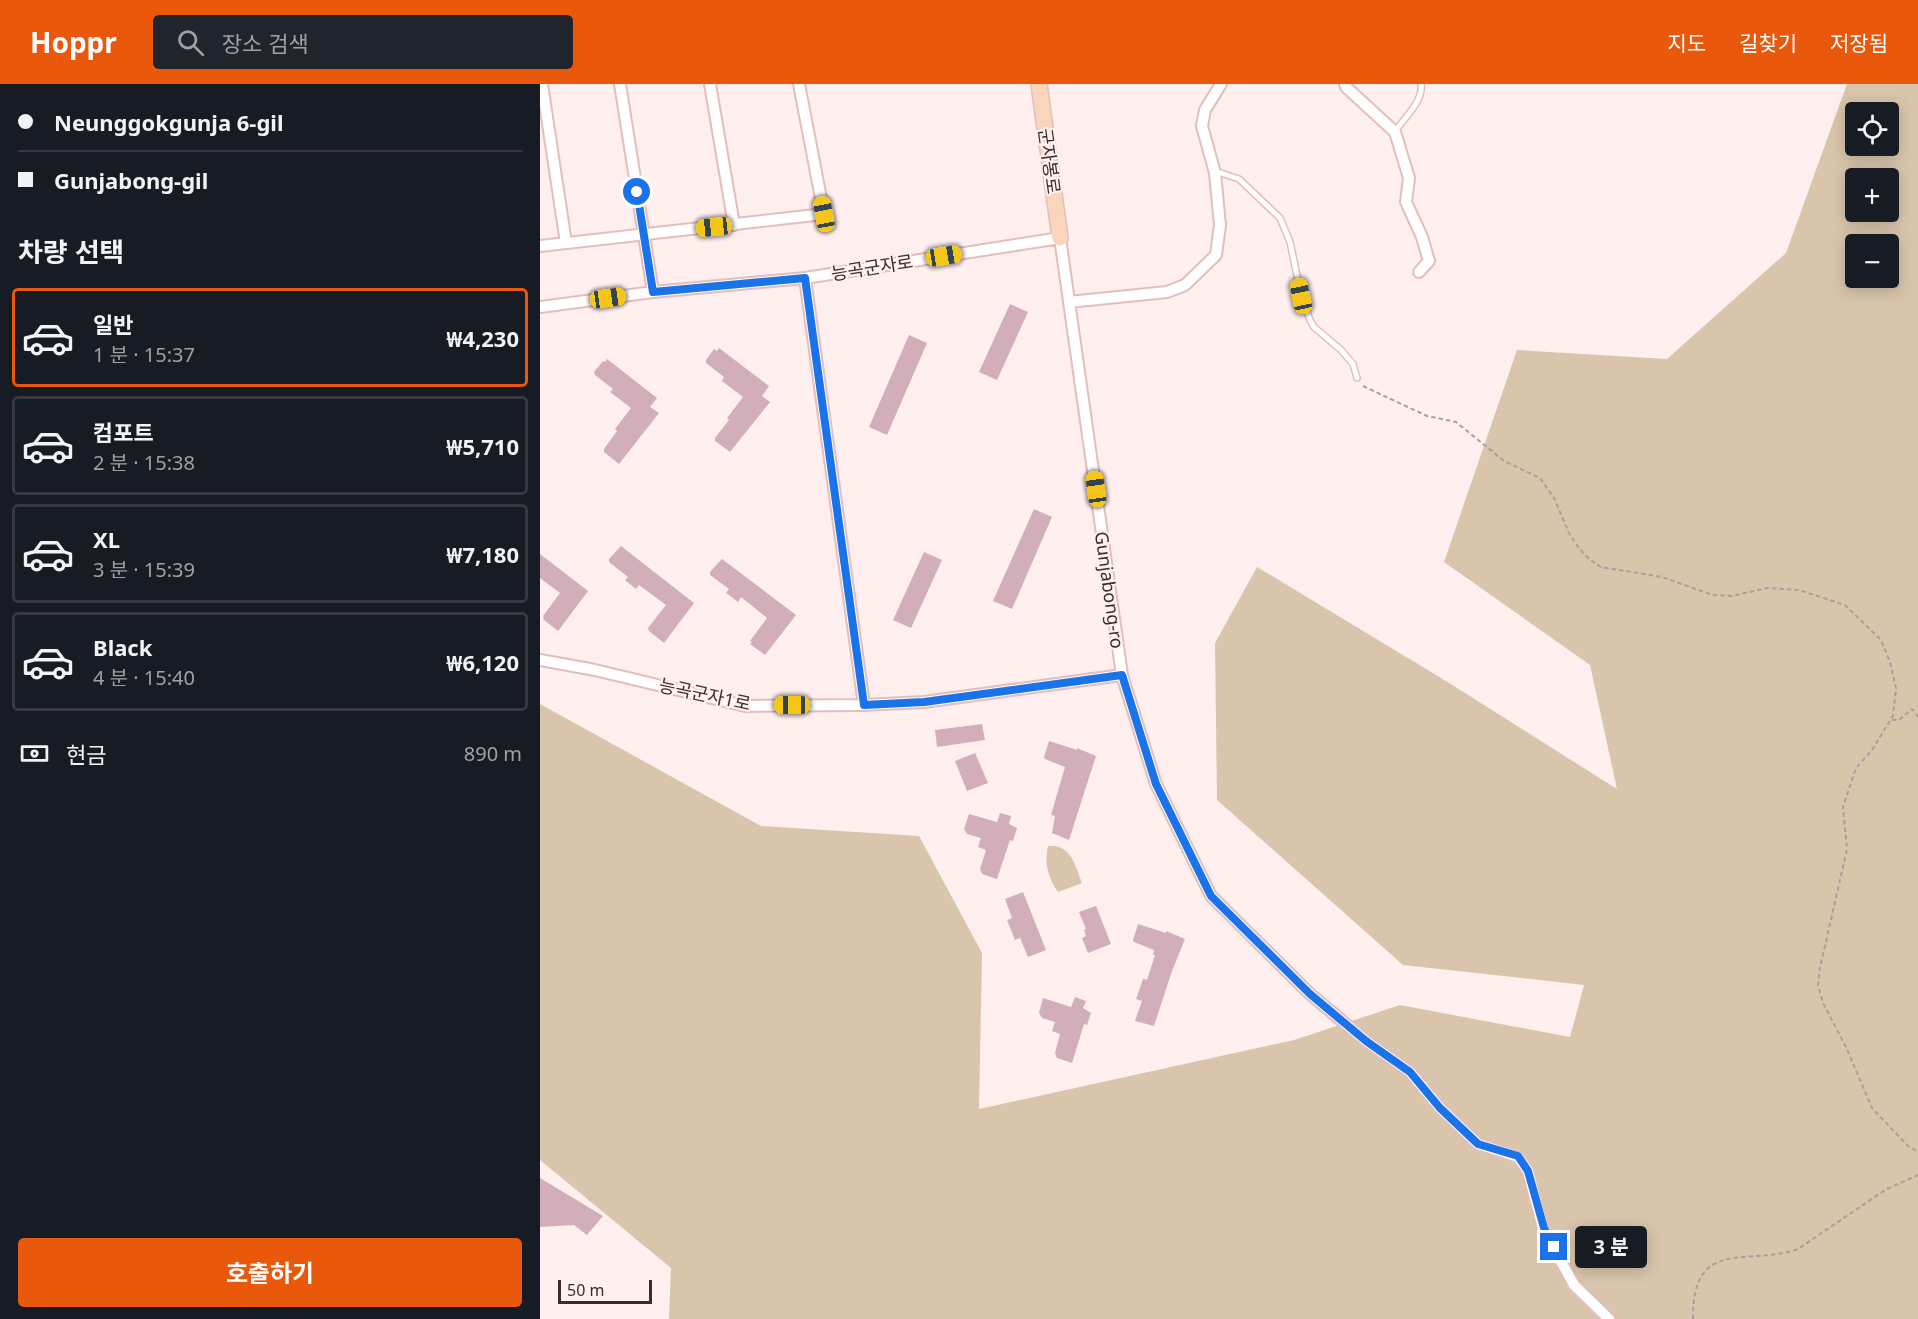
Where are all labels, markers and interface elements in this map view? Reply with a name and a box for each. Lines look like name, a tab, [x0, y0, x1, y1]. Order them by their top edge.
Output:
search box	[153, 15, 573, 69]
text: Hoppr	[30, 23, 117, 61]
icon: search	[174, 26, 207, 59]
text: 장소 검색	[222, 28, 309, 58]
text: 지도	[1667, 29, 1706, 57]
text: 길찾기	[1739, 29, 1797, 57]
text: 저장됨	[1830, 29, 1888, 57]
map controls	[1845, 102, 1899, 288]
button: locate	[1845, 102, 1899, 156]
text: Neunggokgunja 6-gil	[54, 107, 283, 137]
street label: 군자봉로	[1034, 127, 1066, 195]
text: Gunjabong-gil	[54, 165, 208, 195]
button: +	[1845, 168, 1899, 222]
route start	[623, 178, 650, 205]
car	[812, 195, 836, 233]
car	[695, 216, 733, 238]
text: 차량 선택	[18, 233, 124, 270]
button: −	[1845, 234, 1899, 288]
car	[925, 244, 963, 268]
street label: 능곡군자로	[829, 249, 915, 285]
car	[1288, 277, 1314, 315]
car	[589, 287, 627, 309]
text: 일반	[93, 309, 133, 339]
icon: car	[21, 311, 75, 365]
text: ₩4,230	[446, 323, 519, 353]
text: 1 분 · 15:37	[93, 341, 195, 368]
text: 컴포트	[93, 417, 154, 447]
icon: car	[21, 419, 75, 473]
text: ₩5,710	[446, 431, 519, 461]
text: 2 분 · 15:38	[93, 449, 195, 476]
car	[1085, 470, 1107, 508]
text: XL	[93, 524, 120, 554]
icon: car	[21, 527, 75, 581]
street label: Gunjabong-ro	[1090, 530, 1130, 650]
text: ₩7,180	[446, 539, 519, 569]
text: 3 분 · 15:39	[93, 556, 195, 583]
text: Black	[93, 632, 152, 662]
icon: car	[21, 635, 75, 689]
text: ₩6,120	[446, 647, 519, 677]
text: 4 분 · 15:40	[93, 664, 195, 691]
street label: 능곡군자1로	[657, 673, 753, 715]
car	[774, 696, 810, 714]
icon: cash	[18, 737, 51, 770]
text: 현금	[66, 739, 106, 769]
text: 890 m	[464, 740, 522, 767]
callout: 3 분	[1575, 1226, 1647, 1268]
route end	[1540, 1233, 1567, 1260]
text: 3 분	[1593, 1233, 1629, 1260]
button: 호출하기	[18, 1238, 522, 1307]
scale bar	[558, 1277, 652, 1304]
text: 50 m	[567, 1279, 604, 1301]

